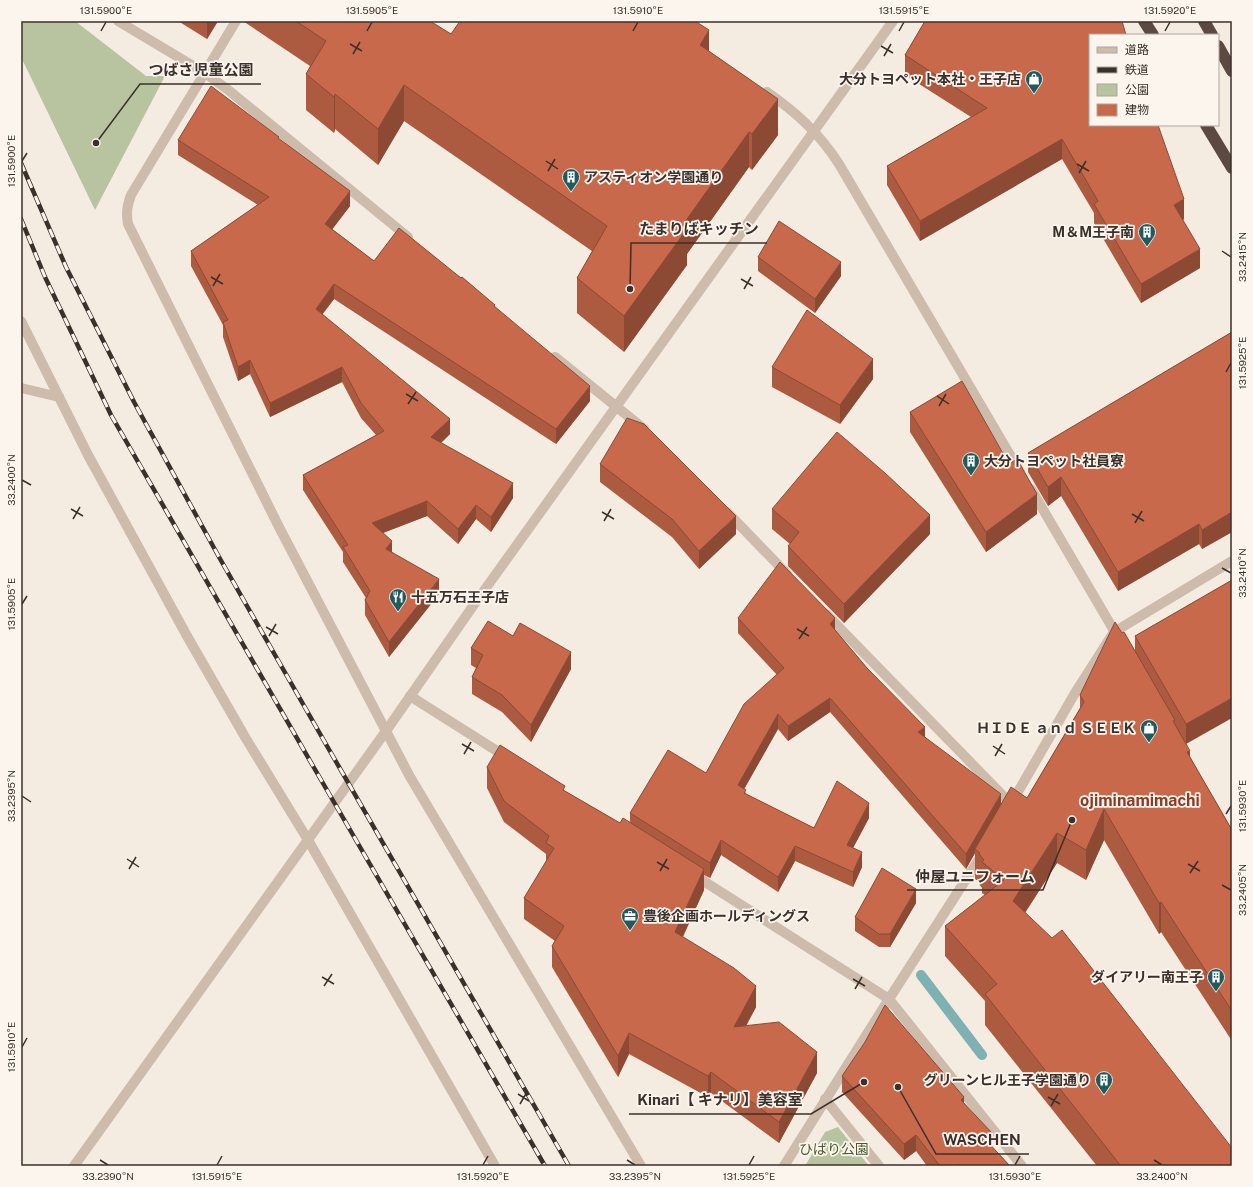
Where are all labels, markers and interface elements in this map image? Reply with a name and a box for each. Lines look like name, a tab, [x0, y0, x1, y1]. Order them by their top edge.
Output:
text: 131.5900°E	[80, 4, 132, 16]
text: 131.5905°E	[346, 4, 398, 16]
text: 131.5910°E	[613, 4, 663, 16]
text: 131.5915°E	[879, 4, 929, 16]
text: 131.5920°E	[1144, 4, 1196, 16]
legend	[1089, 34, 1219, 126]
text: 道路	[1125, 43, 1149, 57]
callout: つばさ児童公園	[140, 57, 261, 84]
text: つばさ児童公園	[148, 61, 254, 78]
text: 鉄道	[1125, 63, 1149, 77]
shop icon: 大分トヨペット本社・王子店	[1024, 69, 1044, 94]
place label: 大分トヨペット本社・王子店	[839, 71, 1021, 87]
text: 公園	[1125, 83, 1149, 97]
text: 建物	[1125, 103, 1149, 117]
text: 131.5900°E	[5, 135, 17, 187]
building icon: アスティオン学園通り	[561, 167, 581, 192]
place label: アスティオン学園通り	[584, 169, 723, 185]
callout: たまりばキッチン	[631, 216, 767, 243]
text: たまりばキッチン	[639, 220, 759, 237]
building icon: M＆M王子南	[1137, 222, 1157, 247]
place label: M＆M王子南	[1052, 224, 1134, 240]
text: 33.2415°N	[1236, 232, 1248, 282]
text: 131.5925°E	[1236, 337, 1248, 389]
building icon: 大分トヨペット社員寮	[961, 451, 981, 476]
place label: 大分トヨペット社員寮	[984, 453, 1124, 469]
text: 33.2400°N	[5, 454, 17, 506]
text: 33.2410°N	[1236, 548, 1248, 598]
text: 131.5905°E	[5, 578, 17, 630]
restaurant icon: 十五万石王子店	[388, 587, 408, 612]
place label: 十五万石王子店	[411, 589, 509, 605]
shop icon: ＨＩＤＥ ａｎｄ ＳＥＥＫ	[1139, 718, 1159, 743]
place label: ＨＩＤＥ ａｎｄ ＳＥＥＫ	[976, 720, 1136, 736]
text: 33.2395°N	[5, 770, 17, 822]
text: 131.5930°E	[1236, 780, 1248, 832]
district label: ojiminamimachi	[1080, 791, 1200, 810]
callout: 仲屋ユニフォーム	[907, 863, 1043, 890]
text: 33.2405°N	[1236, 864, 1248, 916]
text: 仲屋ユニフォーム	[915, 868, 1035, 885]
office icon: 豊後企画ホールディングス	[620, 906, 640, 931]
place label: 豊後企画ホールディングス	[643, 908, 810, 924]
building icon: ダイアリー南王子	[1206, 967, 1226, 992]
place label: ダイアリー南王子	[1091, 969, 1203, 985]
text: 131.5910°E	[5, 1022, 17, 1072]
building icon: グリーンヒル王子学園通り	[1094, 1070, 1114, 1095]
place label: グリーンヒル王子学園通り	[924, 1072, 1091, 1088]
callout: Kinari【 キナリ】美容室	[629, 1087, 811, 1114]
text: Kinari【 キナリ】美容室	[637, 1091, 803, 1108]
callout: WASCHEN	[936, 1127, 1029, 1154]
text: WASCHEN	[943, 1131, 1021, 1148]
park label: ひばり公園	[799, 1141, 869, 1157]
text: 33.2390°N	[82, 1170, 134, 1182]
text: 131.5915°E	[192, 1170, 242, 1182]
text: 131.5920°E	[457, 1170, 509, 1182]
text: 33.2395°N	[609, 1170, 661, 1182]
text: 131.5925°E	[723, 1170, 775, 1182]
text: 131.5930°E	[989, 1170, 1041, 1182]
text: 33.2400°N	[1136, 1170, 1188, 1182]

